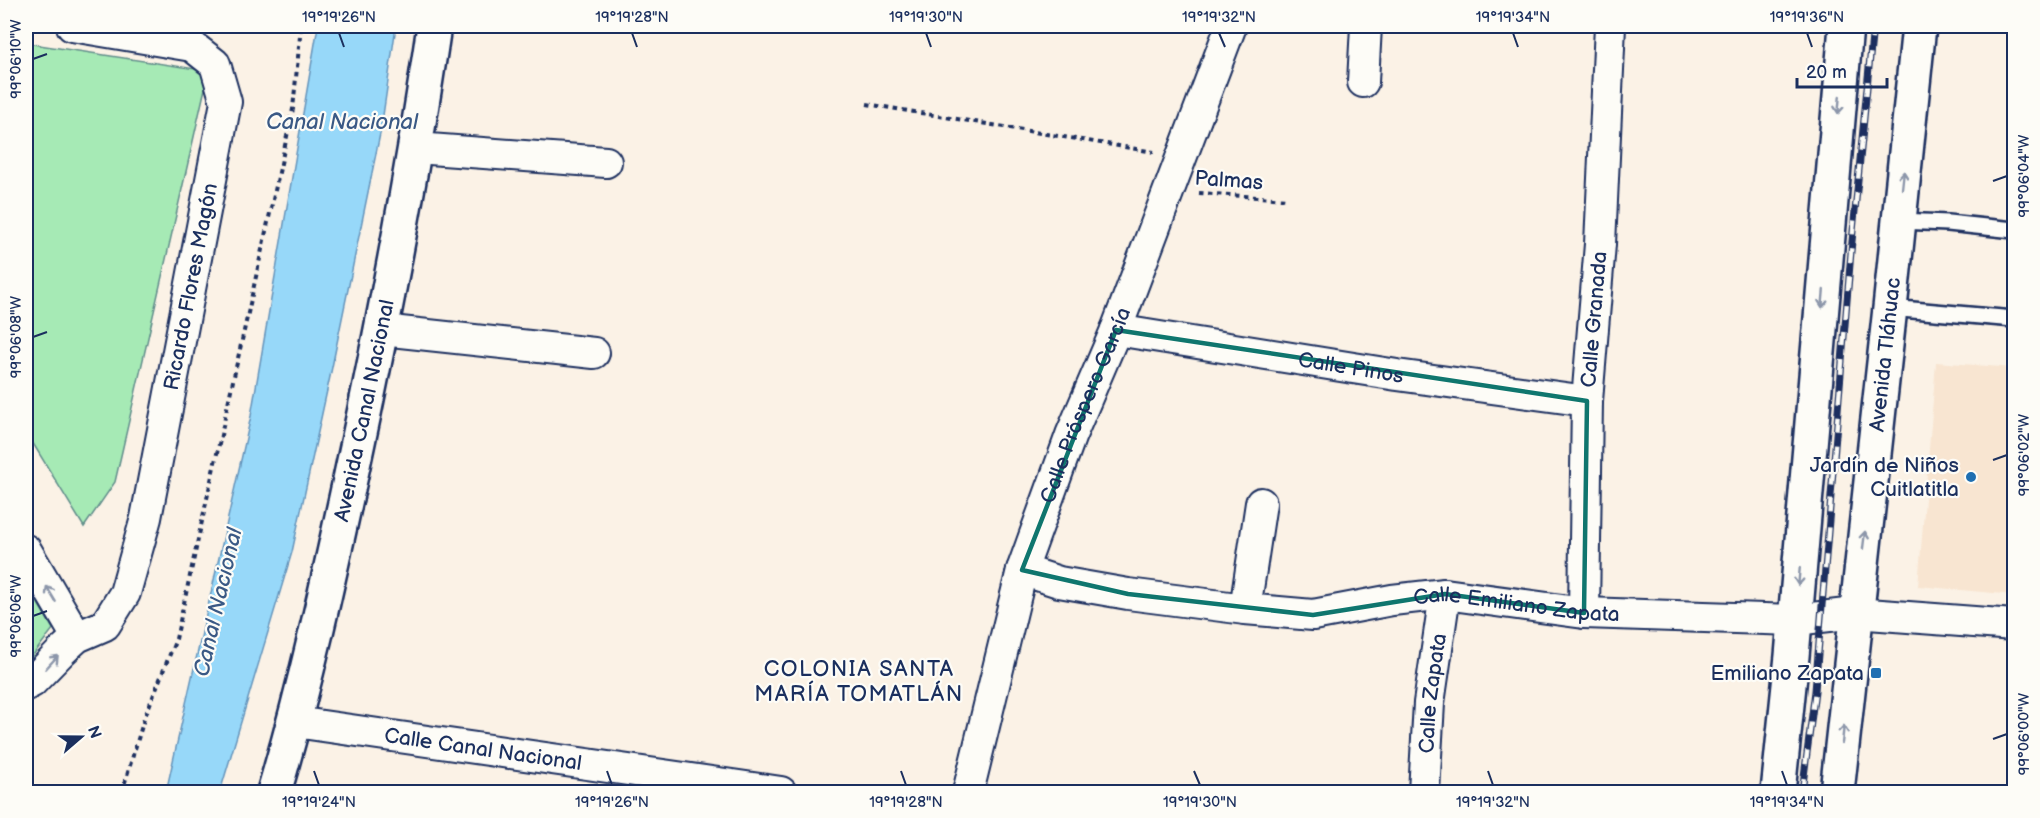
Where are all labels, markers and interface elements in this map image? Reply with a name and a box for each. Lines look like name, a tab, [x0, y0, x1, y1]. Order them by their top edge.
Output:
text: 19°19'26"N	[302, 8, 376, 27]
text: 19°19'28"N	[595, 8, 669, 27]
text: 19°19'30"N	[889, 8, 963, 27]
text: 19°19'32"N	[1182, 8, 1256, 27]
text: 19°19'34"N	[1476, 8, 1550, 27]
text: 19°19'36"N	[1770, 8, 1844, 27]
text: 99°06'10"W	[7, 19, 26, 99]
scale bar	[1797, 51, 1887, 89]
text: 20 m	[1806, 62, 1847, 83]
one-way arrow	[1833, 94, 1844, 114]
water label: Canal Nacional	[266, 109, 419, 136]
text: 99°06'04"W	[2015, 134, 2034, 217]
street label: Palmas	[1194, 166, 1264, 195]
one-way arrow	[1898, 170, 1909, 190]
street label: Ricardo Flores Magón	[159, 181, 223, 393]
street label: Calle Granada	[1576, 250, 1612, 388]
street label: Avenida Tláhuac	[1865, 276, 1906, 433]
one-way arrow	[1817, 289, 1828, 308]
text: 99°06'08"W	[7, 295, 26, 378]
street label: Avenida Canal Nacional	[329, 298, 400, 524]
street label: Calle Próspero García	[1035, 304, 1136, 507]
street label: Calle Pinos	[1296, 347, 1405, 389]
text: 99°06'02"W	[2015, 413, 2034, 496]
place label: Jardín de Niños Cuitlatitla	[1810, 453, 1959, 502]
marker: Jardín de Niños Cuitlatitla	[1964, 470, 1978, 484]
water label: Canal Nacional	[188, 524, 249, 679]
one-way arrow	[1859, 531, 1870, 551]
one-way arrow	[1793, 567, 1804, 586]
text: 99°06'06"W	[7, 574, 26, 657]
street label: Calle Emiliano Zapata	[1412, 582, 1620, 627]
one-way arrow	[45, 586, 57, 603]
street label: Calle Zapata	[1414, 632, 1452, 754]
one-way arrow	[44, 654, 59, 669]
district label: COLONIA SANTA MARÍA TOMATLÁN	[754, 656, 964, 708]
place label: Emiliano Zapata	[1710, 661, 1864, 686]
marker: Emiliano Zapata	[1869, 666, 1883, 680]
text: 99°06'00"W	[2015, 692, 2034, 775]
north arrow	[51, 707, 111, 767]
text: N	[83, 723, 105, 741]
street label: Calle Canal Nacional	[383, 723, 583, 776]
one-way arrow	[1838, 725, 1849, 745]
text: 19°19'24"N	[282, 793, 356, 812]
text: 19°19'26"N	[575, 793, 649, 812]
text: 19°19'28"N	[869, 793, 943, 812]
text: 19°19'30"N	[1163, 793, 1237, 812]
text: 19°19'32"N	[1456, 793, 1530, 812]
text: 19°19'34"N	[1750, 793, 1824, 812]

